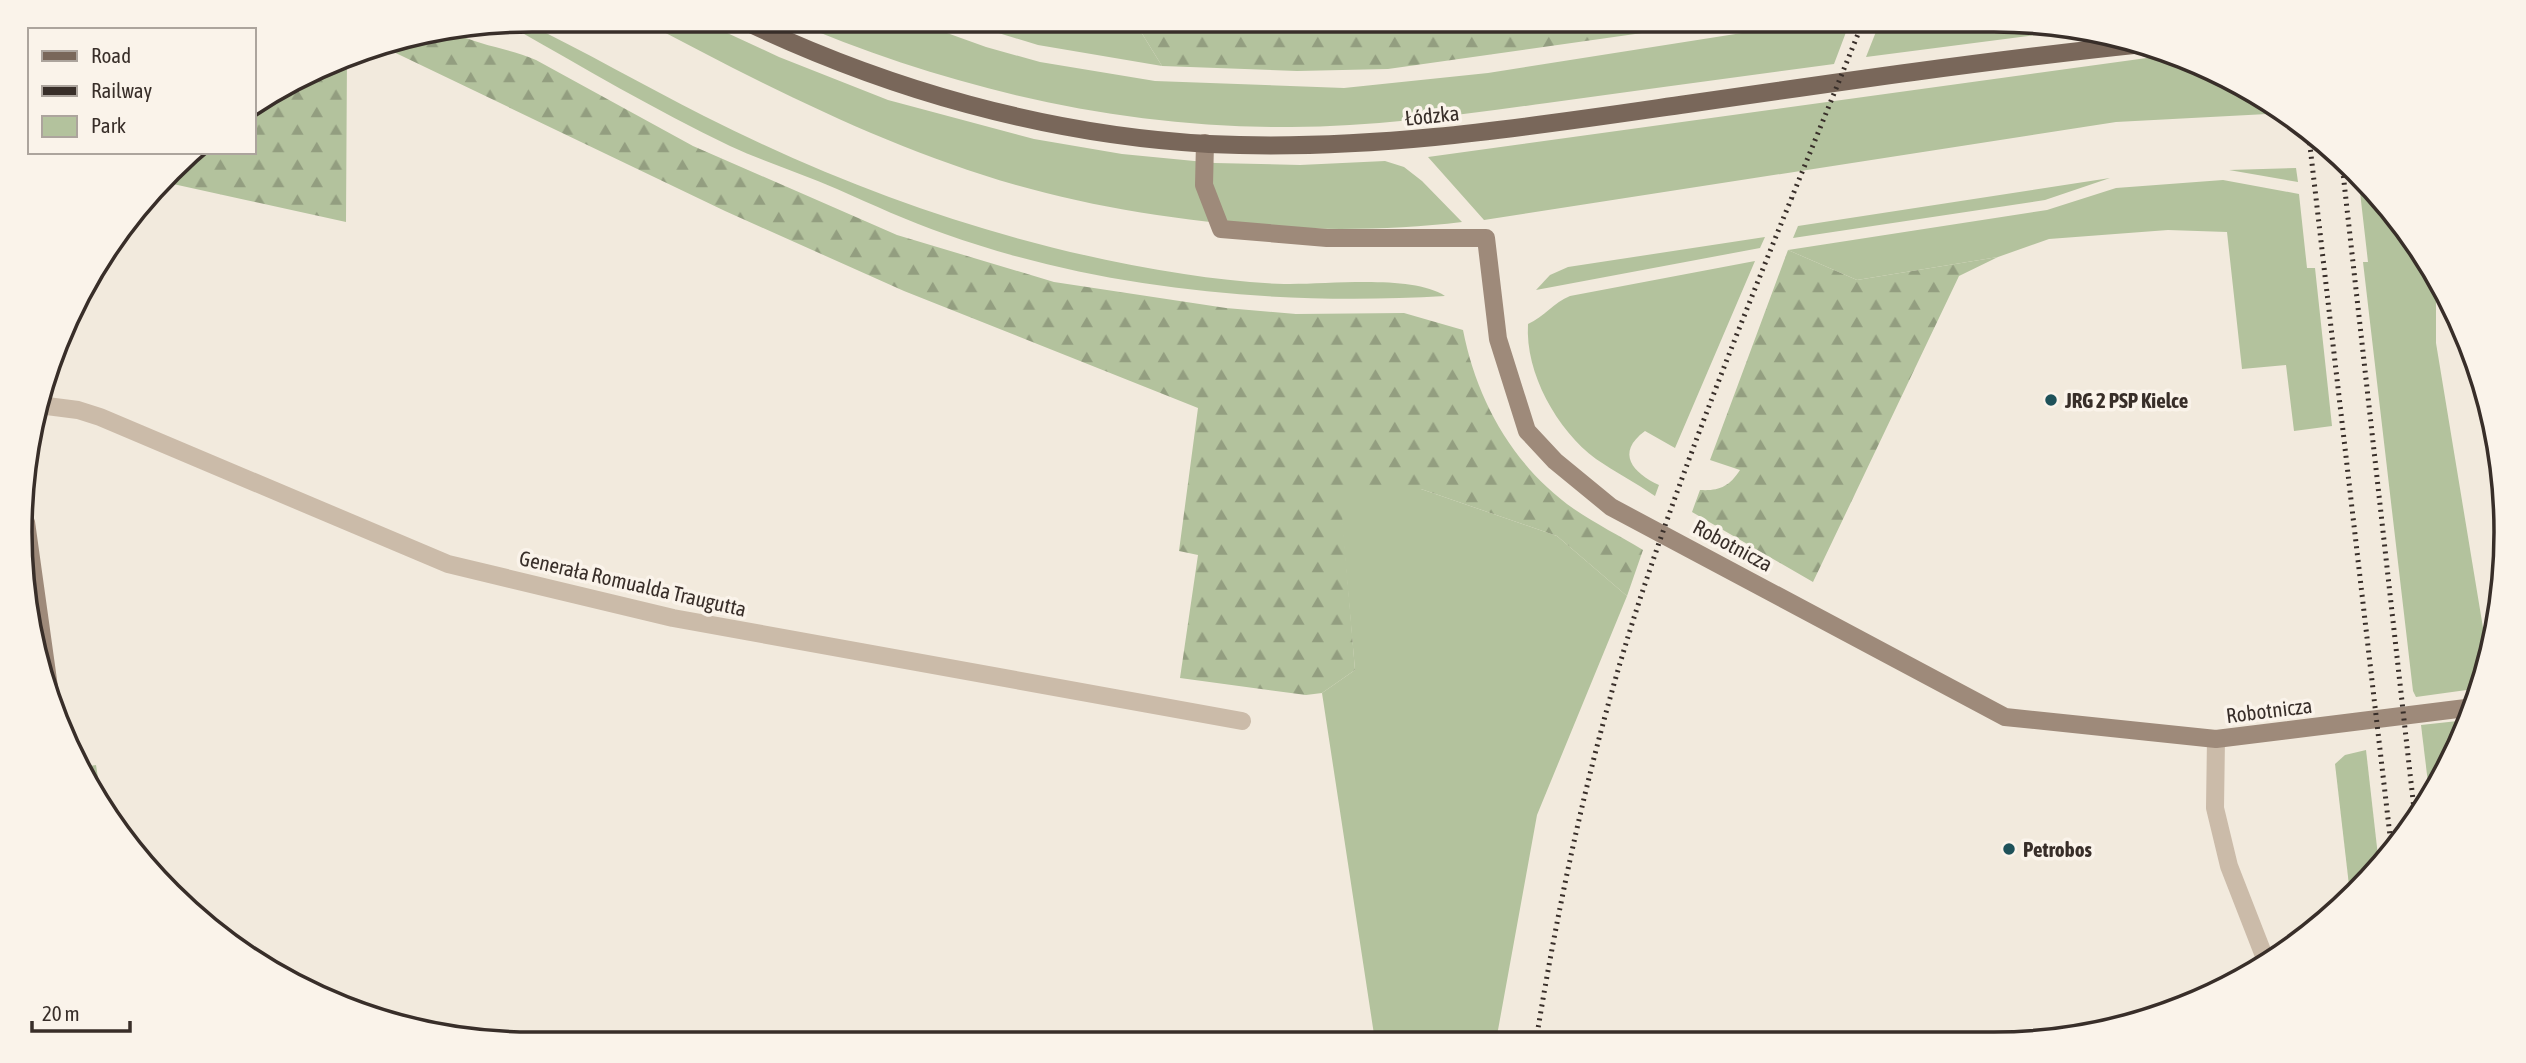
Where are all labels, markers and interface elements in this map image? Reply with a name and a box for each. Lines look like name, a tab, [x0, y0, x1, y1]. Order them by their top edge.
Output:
legend	[28, 28, 256, 154]
text: Road	[91, 43, 131, 67]
text: Railway	[91, 78, 153, 102]
street label: Łódzka	[1404, 100, 1460, 130]
text: Park	[91, 113, 126, 137]
place label: JRG 2 PSP Kielce	[2064, 388, 2188, 412]
marker: JRG 2 PSP Kielce	[2043, 392, 2059, 408]
street label: Robotnicza	[1689, 514, 1777, 576]
street label: Generała Romualda Traugutta	[517, 545, 749, 621]
street label: Robotnicza	[2225, 693, 2313, 727]
place label: Petrobos	[2023, 837, 2093, 861]
marker: Petrobos	[2001, 841, 2017, 857]
scale bar	[32, 990, 130, 1034]
text: 20 m	[42, 1001, 80, 1025]

